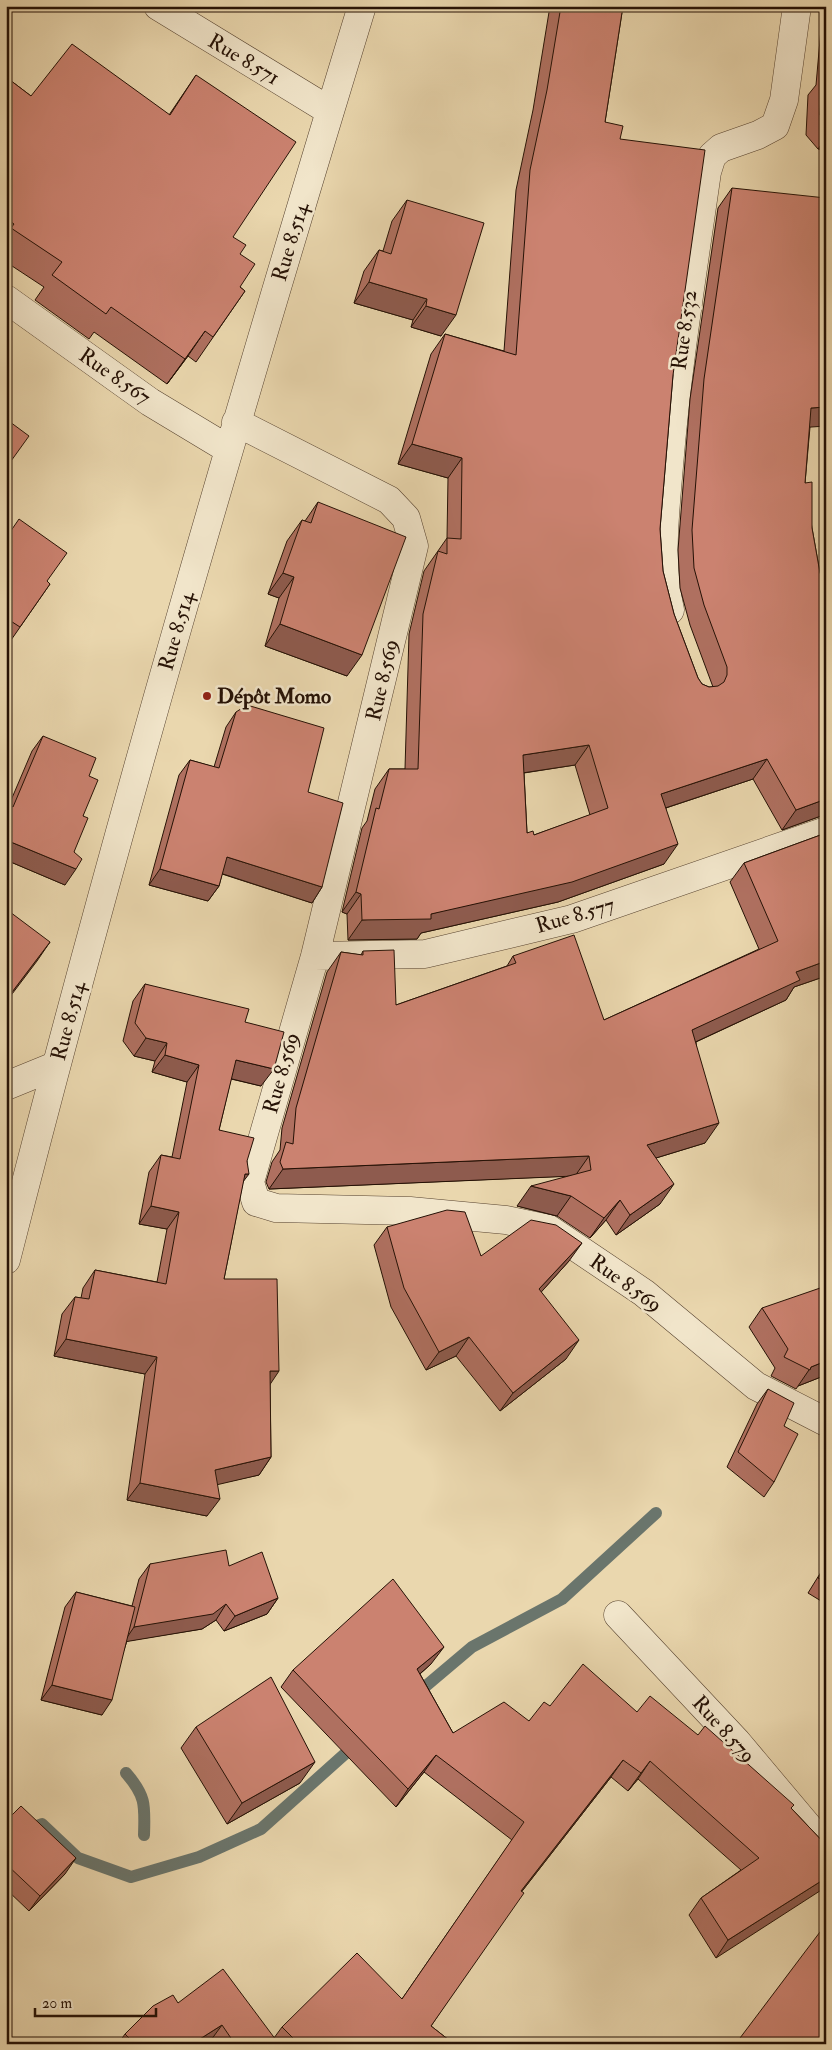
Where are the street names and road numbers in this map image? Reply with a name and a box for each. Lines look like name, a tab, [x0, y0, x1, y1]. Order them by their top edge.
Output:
street label: Rue 8.571	[203, 28, 284, 91]
street label: Rue 8.514	[266, 198, 316, 285]
street label: Rue 8.532	[666, 288, 703, 372]
street label: Rue 8.567	[73, 342, 156, 411]
street label: Rue 8.514	[152, 587, 201, 674]
street label: Rue 8.569	[360, 637, 405, 724]
street label: Rue 8.577	[532, 891, 618, 940]
street label: Rue 8.514	[45, 977, 92, 1064]
street label: Rue 8.569	[257, 1030, 306, 1117]
street label: Rue 8.569	[584, 1248, 667, 1319]
street label: Rue 8.579	[686, 1690, 761, 1769]

